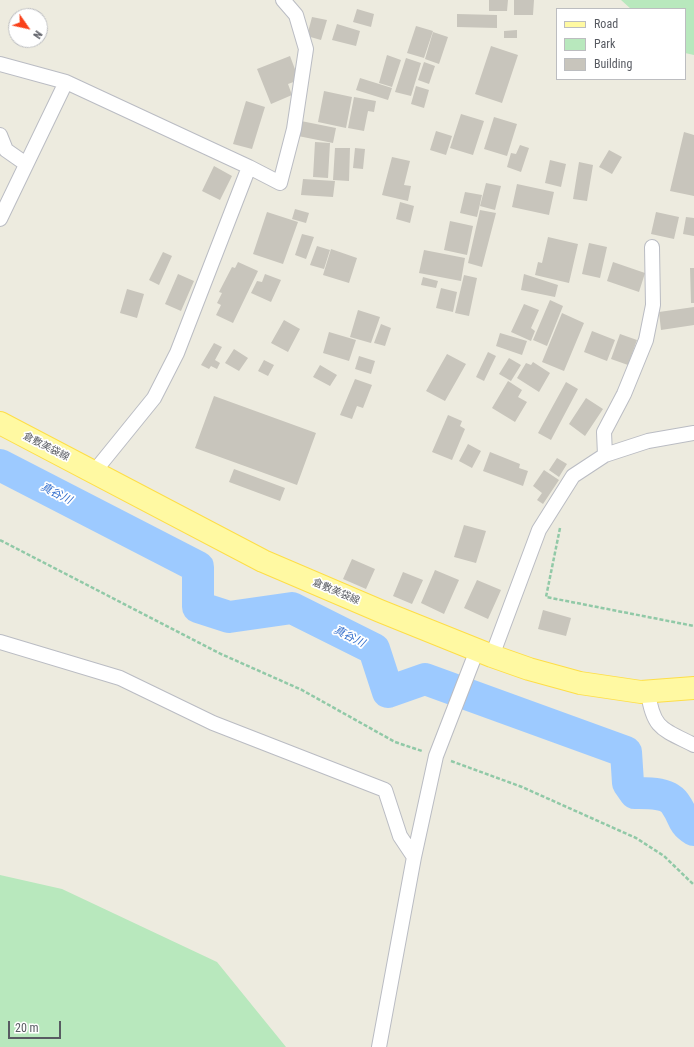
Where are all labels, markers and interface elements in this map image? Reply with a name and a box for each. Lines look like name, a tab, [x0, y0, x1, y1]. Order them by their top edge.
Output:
north arrow	[8, 8, 48, 48]
legend	[556, 8, 686, 80]
text: Road	[594, 17, 618, 31]
text: N	[30, 28, 45, 41]
text: Park	[594, 37, 615, 51]
text: Building	[594, 57, 632, 71]
street label: 倉敷美袋線	[21, 430, 71, 464]
water label: 真谷川	[38, 481, 74, 507]
street label: 倉敷美袋線	[311, 577, 361, 607]
water label: 真谷川	[331, 624, 367, 650]
scale bar	[10, 1013, 63, 1039]
text: 20 m	[15, 1021, 39, 1035]

